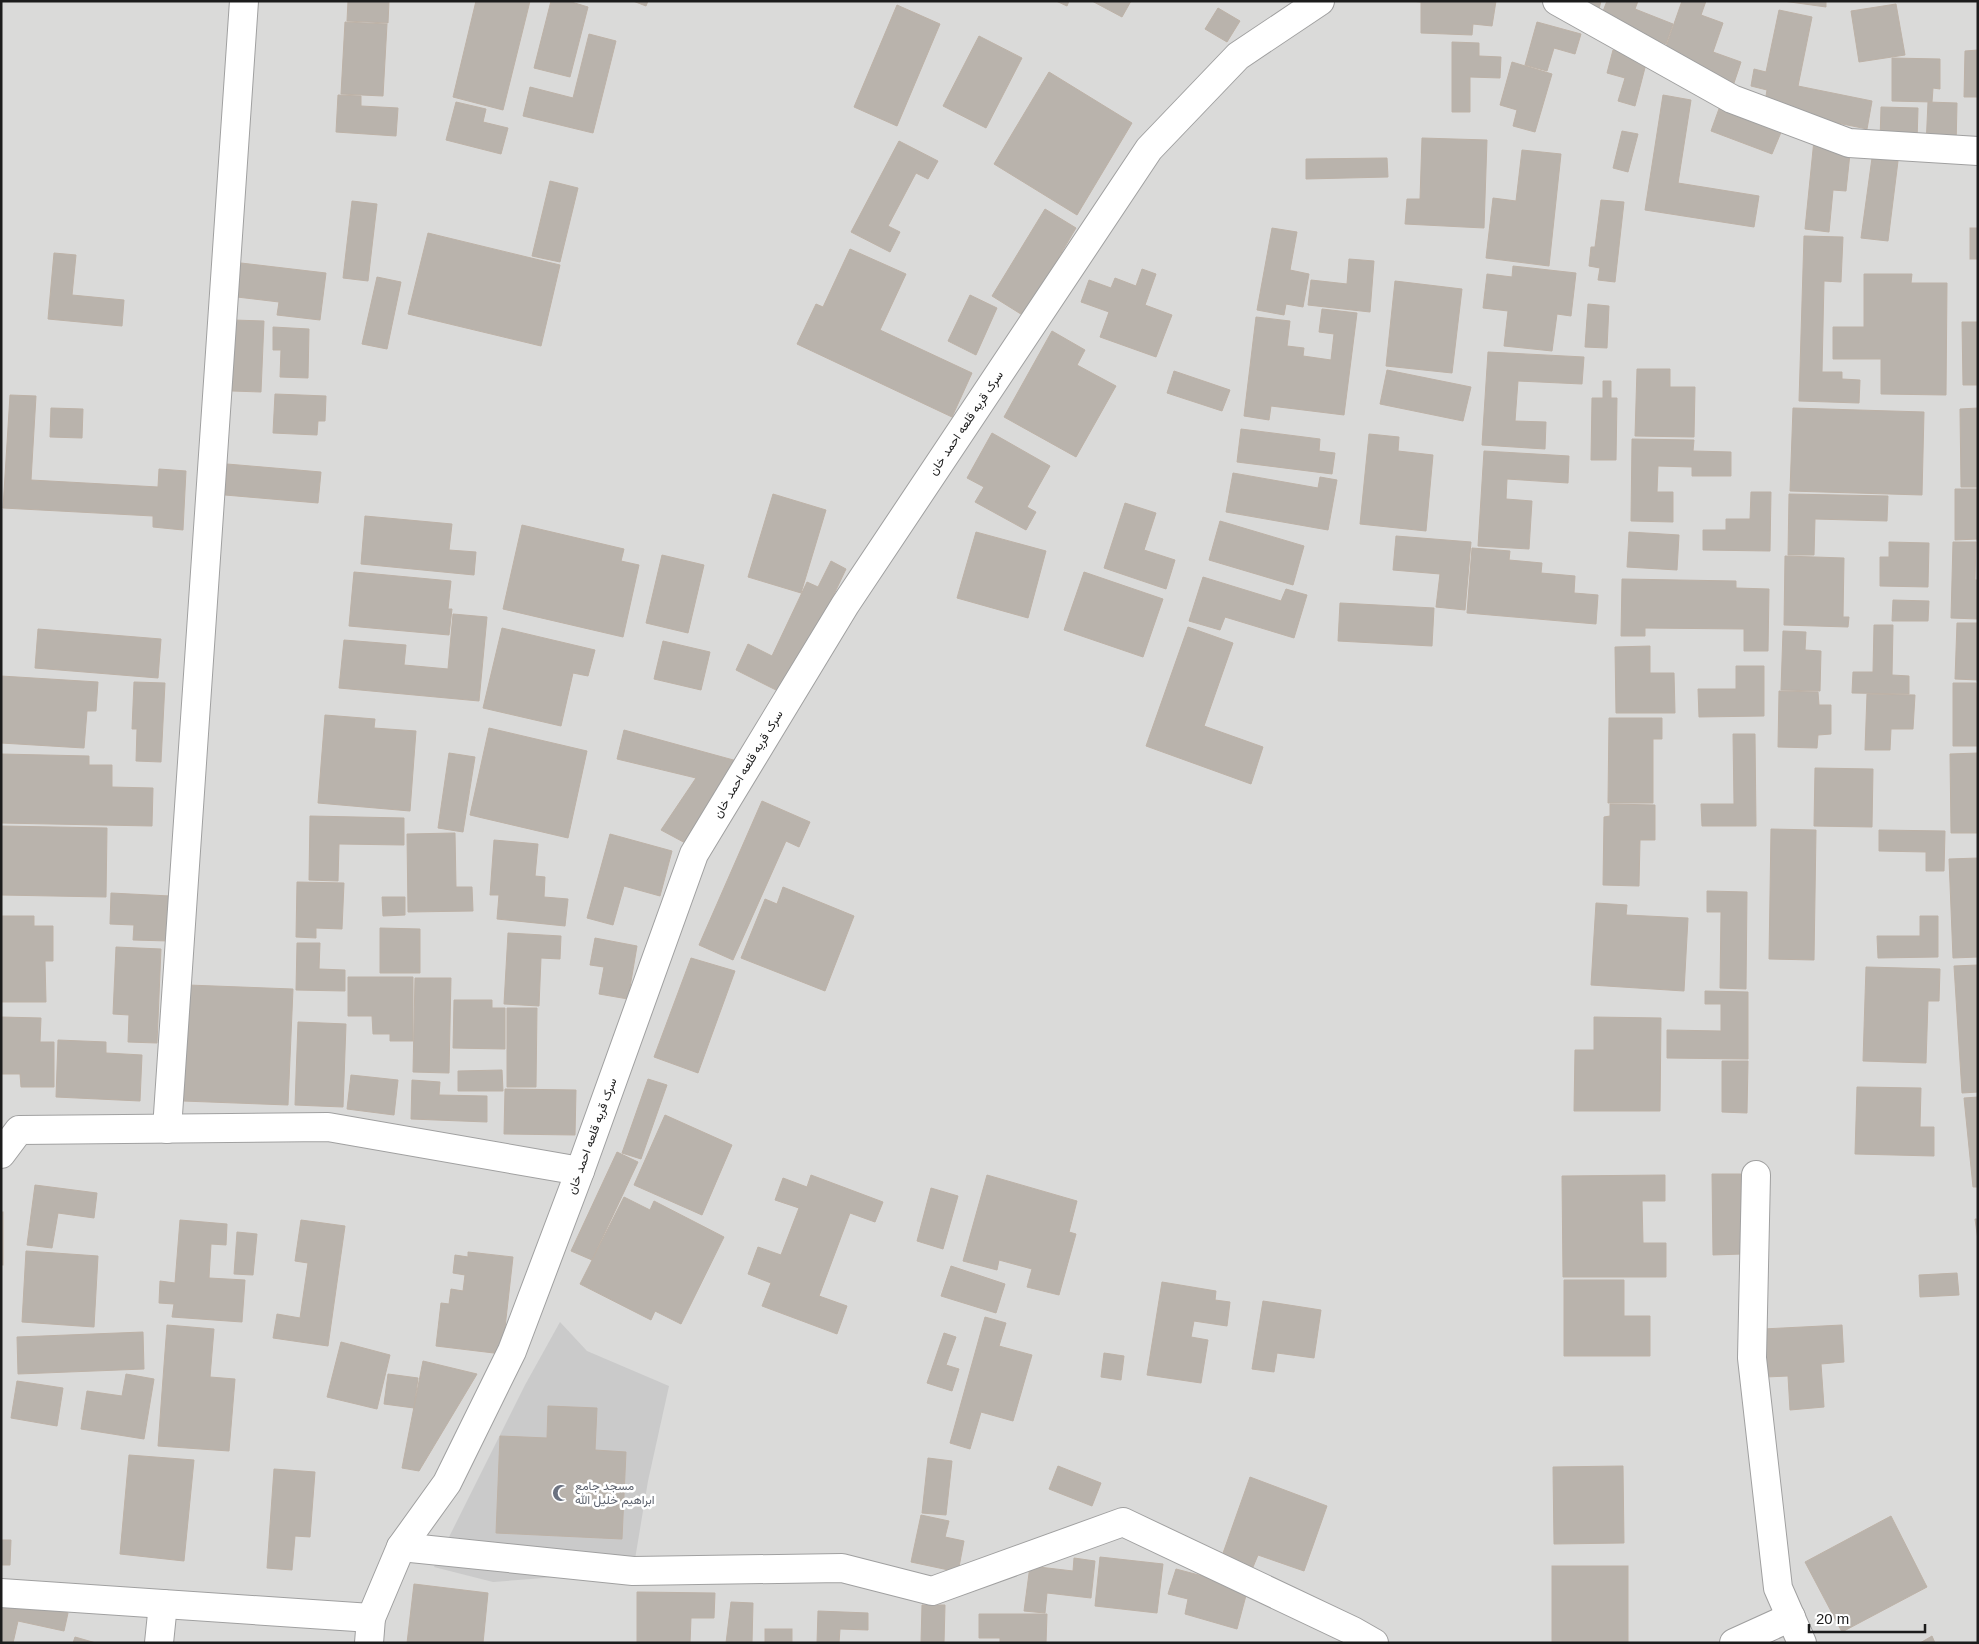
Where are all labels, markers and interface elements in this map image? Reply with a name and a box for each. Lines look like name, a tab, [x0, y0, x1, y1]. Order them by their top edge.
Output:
street label: سرک قریه قلعه احمد خان	[926, 368, 1007, 478]
street label: سرک قریه قلعه احمد خان	[710, 708, 786, 821]
street label: سرک قریه قلعه احمد خان	[564, 1076, 620, 1196]
place label: مسجد جامع ابراهیم خلیل الله	[575, 1479, 655, 1508]
mosque icon: مسجد جامع ابراهیم خلیل الله	[551, 1483, 571, 1503]
scale bar	[1809, 1602, 1925, 1634]
text: 20 m	[1816, 1610, 1849, 1627]

